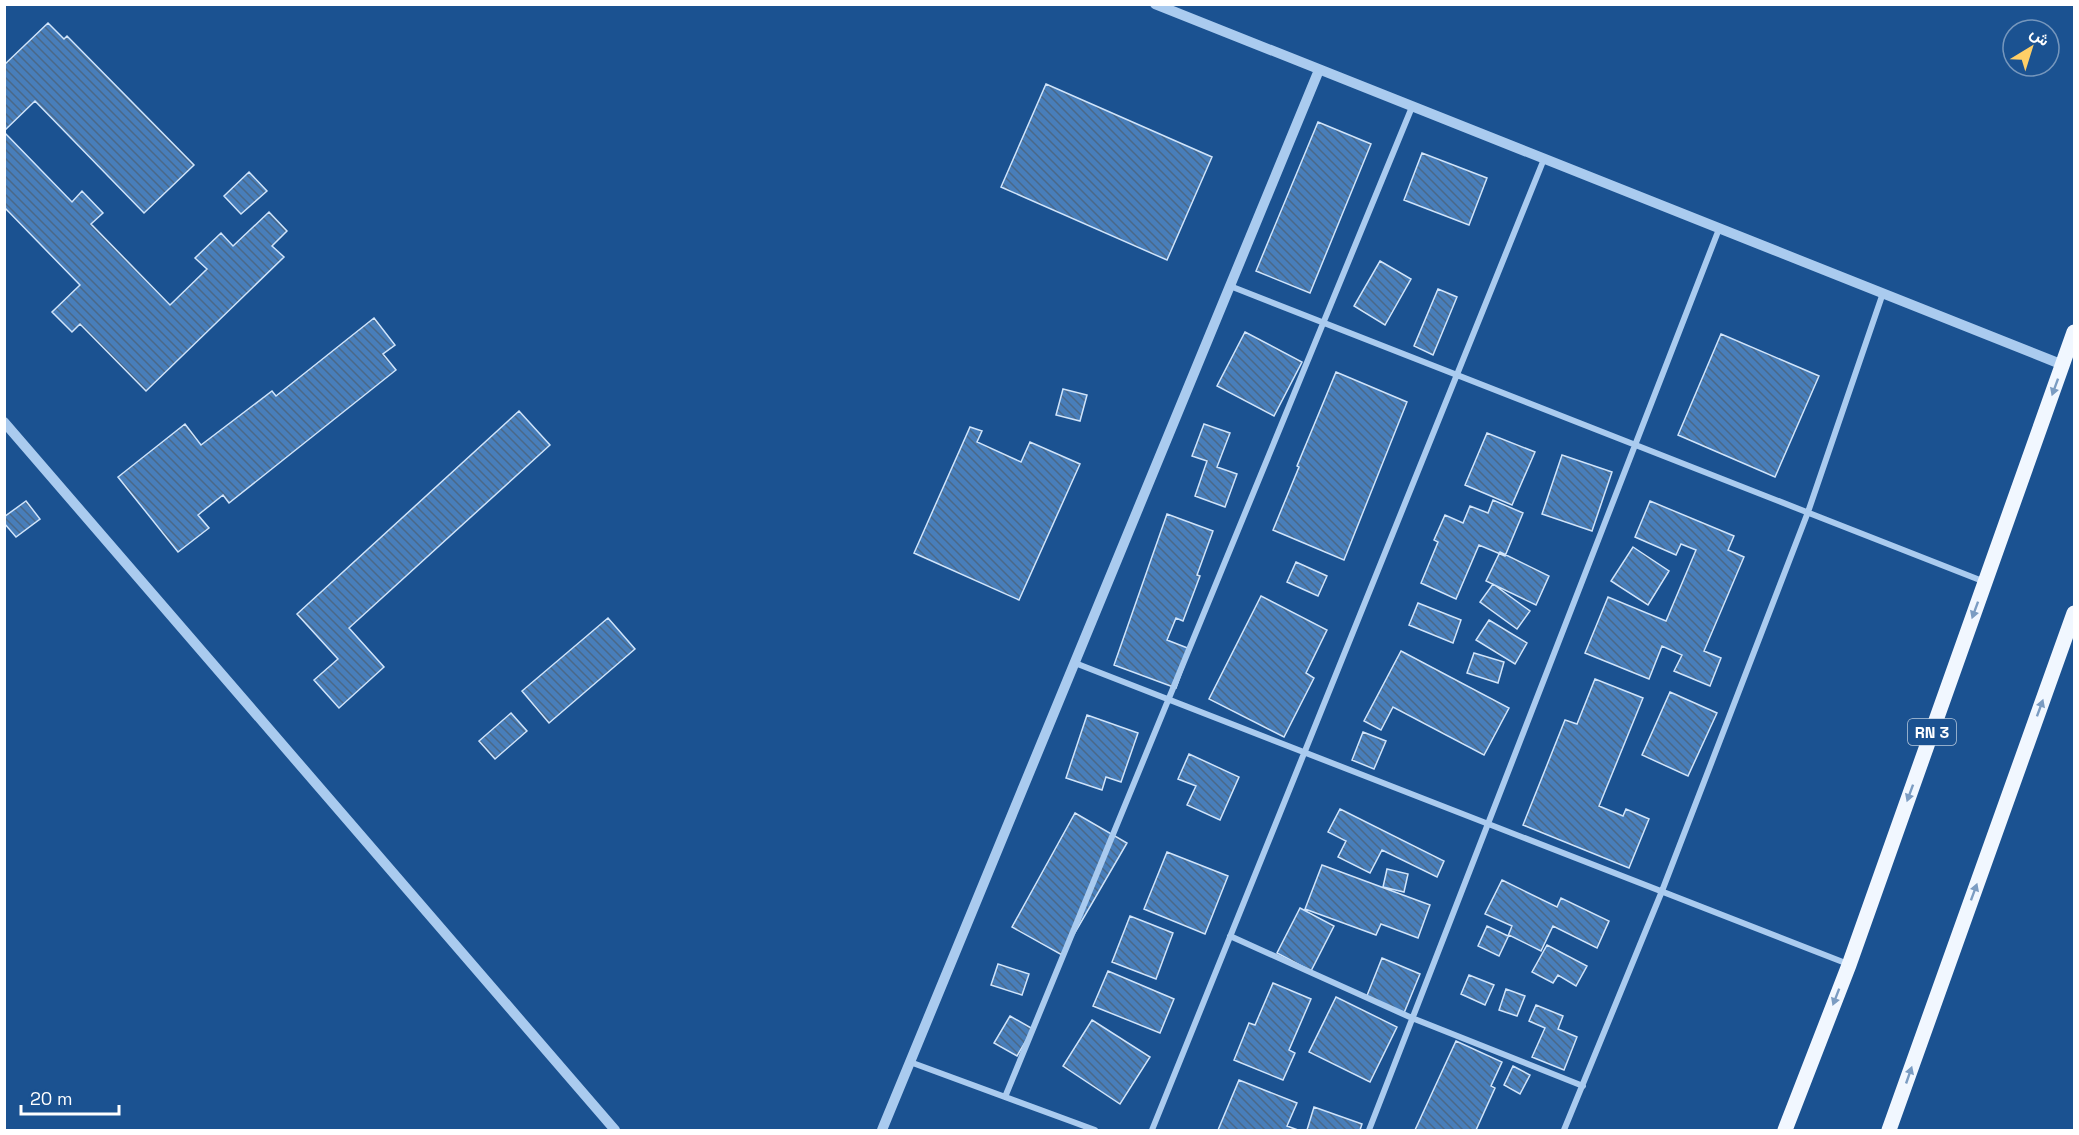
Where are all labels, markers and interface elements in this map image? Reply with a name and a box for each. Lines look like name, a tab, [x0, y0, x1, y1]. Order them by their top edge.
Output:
north arrow	[2001, 18, 2061, 78]
text: ش	[2026, 22, 2054, 51]
one-way arrow	[2049, 378, 2059, 396]
one-way arrow	[1970, 601, 1980, 619]
one-way arrow	[2036, 699, 2046, 717]
road number: RN 3	[1908, 719, 1956, 745]
one-way arrow	[1904, 785, 1914, 803]
one-way arrow	[1970, 883, 1980, 901]
one-way arrow	[1831, 988, 1841, 1006]
one-way arrow	[1904, 1066, 1914, 1084]
scale bar	[21, 1078, 118, 1116]
text: 20 m	[30, 1087, 73, 1110]

